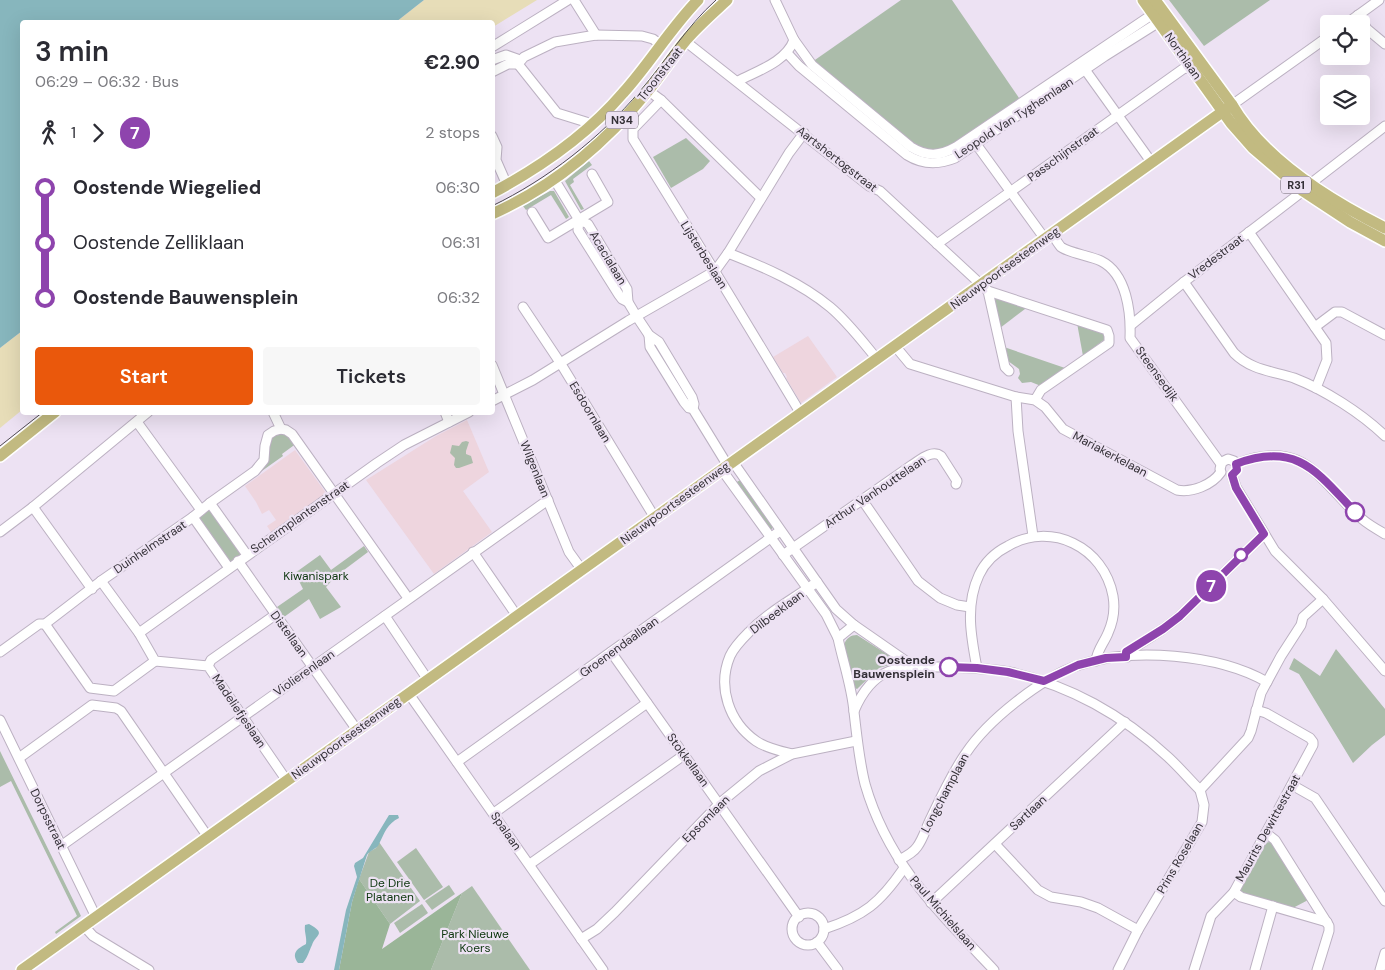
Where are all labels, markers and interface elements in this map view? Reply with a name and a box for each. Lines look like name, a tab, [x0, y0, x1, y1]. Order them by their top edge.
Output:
map controls	[1320, 15, 1370, 125]
button: locate	[1320, 15, 1370, 65]
street label: Northlaan	[1161, 29, 1205, 83]
text: 3 min	[35, 33, 109, 70]
street label: Troonstraat	[634, 44, 686, 104]
text: €2.90	[424, 50, 480, 75]
text: 06:29 – 06:32 · Bus	[35, 71, 179, 92]
street label: Leopold Van Tyghemlaan	[952, 74, 1076, 162]
button: layers	[1320, 75, 1370, 125]
road number: N34	[606, 112, 638, 128]
icon: walk	[35, 119, 63, 147]
icon: forward	[84, 119, 112, 147]
text: 7	[130, 121, 140, 145]
text: 1	[71, 122, 76, 143]
text: 2 stops	[425, 122, 480, 143]
street label: Aartshertogstraat	[793, 122, 881, 196]
street label: Passchijnstraat	[1024, 123, 1102, 185]
text: Oostende Wiegelied	[73, 175, 261, 200]
road number: R31	[1281, 176, 1311, 194]
text: 06:30	[435, 177, 480, 198]
street label: Lijsterbeslaan	[677, 218, 731, 292]
street label: Nieuwpoortsesteenweg	[947, 223, 1063, 313]
street label: Acacialaan	[586, 228, 630, 288]
text: Oostende Zelliklaan	[73, 230, 244, 255]
street label: Vredestraat	[1185, 231, 1247, 283]
text: 06:31	[442, 232, 480, 253]
text: Oostende Bauwensplein	[73, 285, 298, 310]
text: 06:32	[437, 287, 480, 308]
street label: Steensedijk	[1132, 343, 1182, 405]
button: Start	[35, 347, 253, 405]
button: Tickets	[263, 347, 480, 405]
street label: Esdoornlaan	[565, 379, 615, 446]
street label: Mariakerkelaan	[1070, 428, 1150, 480]
street label: Wilgenlaan	[516, 438, 554, 500]
street label: Arthur Vanhouttelaan	[821, 452, 929, 532]
street label: Nieuwpoortsesteenweg	[617, 458, 733, 548]
street label: Schermplantenstraat	[247, 477, 353, 557]
unlabelled marker	[1345, 502, 1365, 522]
street label: Duinhelmstraat	[111, 517, 190, 577]
unlabelled marker	[1234, 548, 1248, 562]
park label: Kiwanispark	[283, 568, 349, 584]
line badge: 7	[1195, 570, 1227, 602]
text: 7	[1206, 574, 1216, 598]
street label: Dilbeeklaan	[747, 586, 807, 638]
street label: Distellaan	[267, 608, 311, 660]
street label: Groenendaallaan	[576, 613, 662, 681]
street label: Violierenlaan	[270, 646, 338, 700]
place label: Oostende Bauwensplein	[853, 652, 935, 682]
marker: Oostende Bauwensplein	[939, 657, 959, 677]
street label: Madeliefjeslaan	[208, 671, 270, 751]
street label: Nieuwpoortsesteenweg	[288, 693, 404, 783]
street label: Stokkellaan	[663, 730, 713, 790]
street label: Longchamplaan	[917, 750, 973, 835]
street label: Maurits Dewittestraat	[1232, 771, 1304, 884]
street label: Dorpsstraat	[26, 786, 70, 852]
street label: Epsomlaan	[679, 792, 733, 846]
street label: Sartlaan	[1006, 792, 1050, 834]
street label: Spalaan	[487, 809, 525, 854]
street label: Prins Roselaan	[1153, 819, 1207, 897]
street label: Paul Michielslaan	[906, 872, 980, 954]
park label: De Drie Platanen	[366, 875, 414, 905]
park label: Park Nieuwe Koers	[441, 926, 509, 956]

